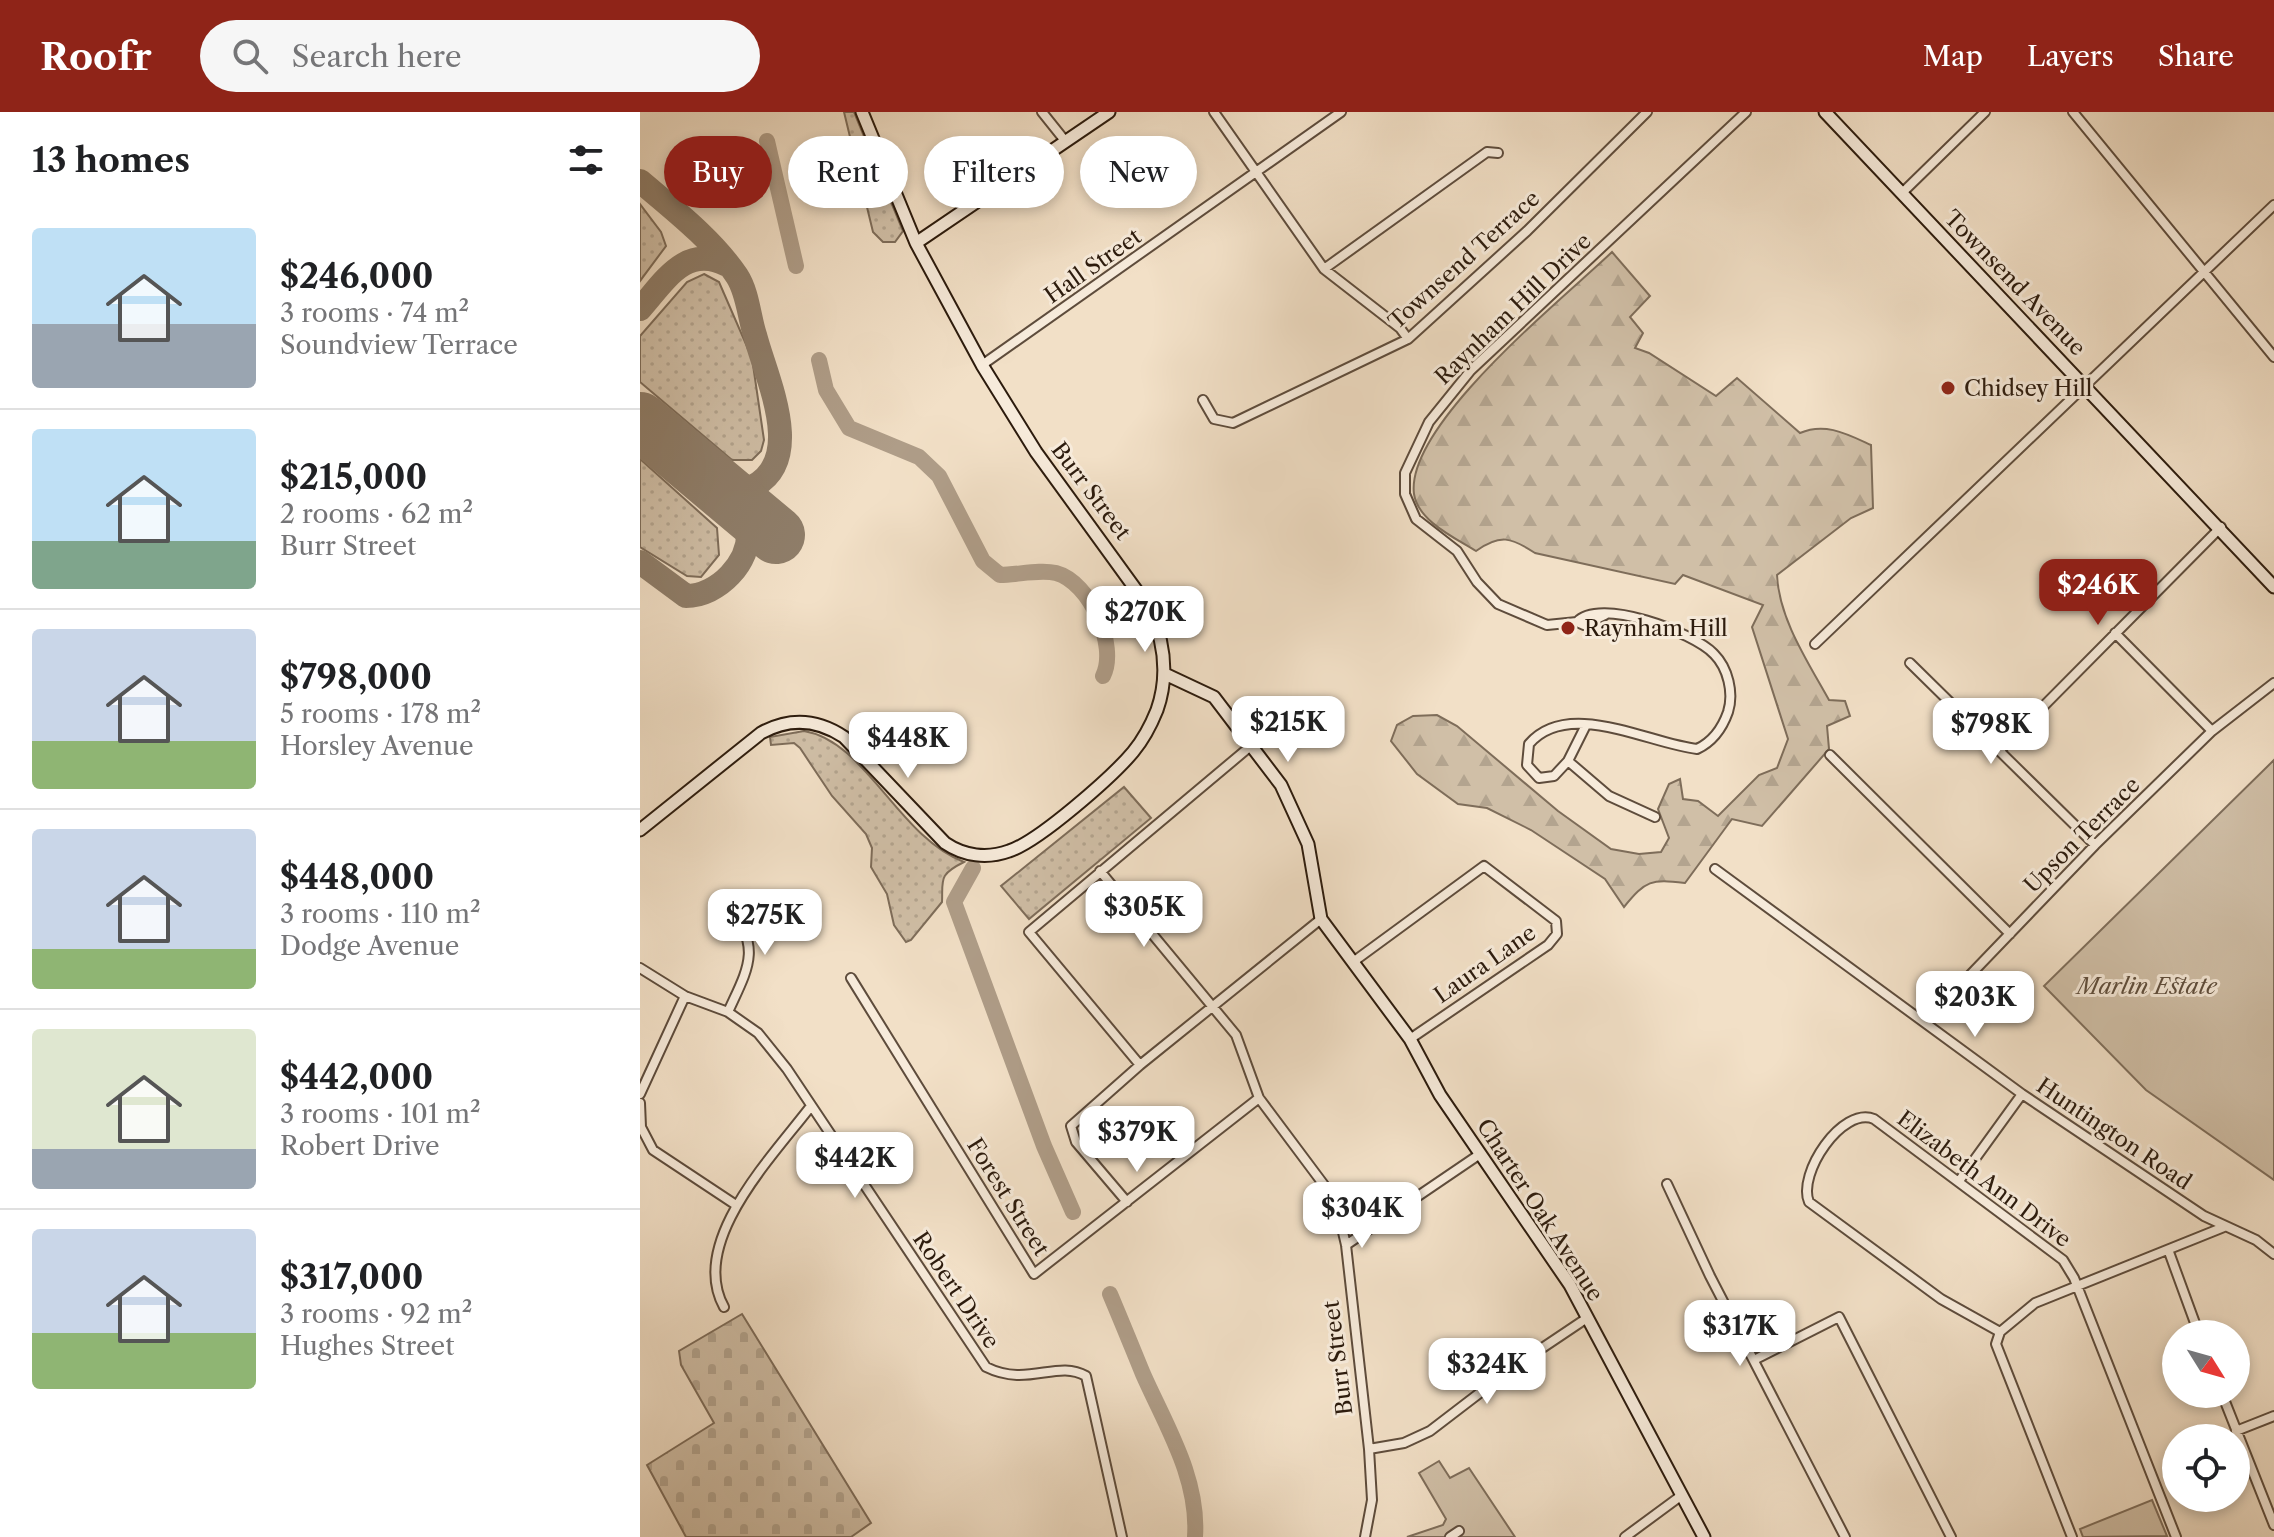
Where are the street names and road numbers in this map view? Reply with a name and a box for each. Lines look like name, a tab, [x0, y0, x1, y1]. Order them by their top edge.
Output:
street label: Townsend Terrace	[1383, 185, 1545, 335]
street label: Townsend Avenue	[1939, 205, 2091, 361]
street label: Hall Street	[1040, 223, 1147, 309]
street label: Raynham Hill Drive	[1429, 228, 1597, 390]
street label: Burr Street	[1046, 437, 1137, 545]
street label: Upson Terrace	[2018, 771, 2146, 899]
street label: Laura Lane	[1429, 919, 1541, 1009]
street label: Huntington Road	[2031, 1072, 2197, 1196]
street label: Elizabeth Ann Drive	[1892, 1105, 2076, 1253]
street label: Charter Oak Avenue	[1471, 1114, 1609, 1306]
street label: Forest Street	[961, 1133, 1055, 1261]
street label: Robert Drive	[907, 1226, 1005, 1354]
street label: Burr Street	[1318, 1299, 1358, 1417]

